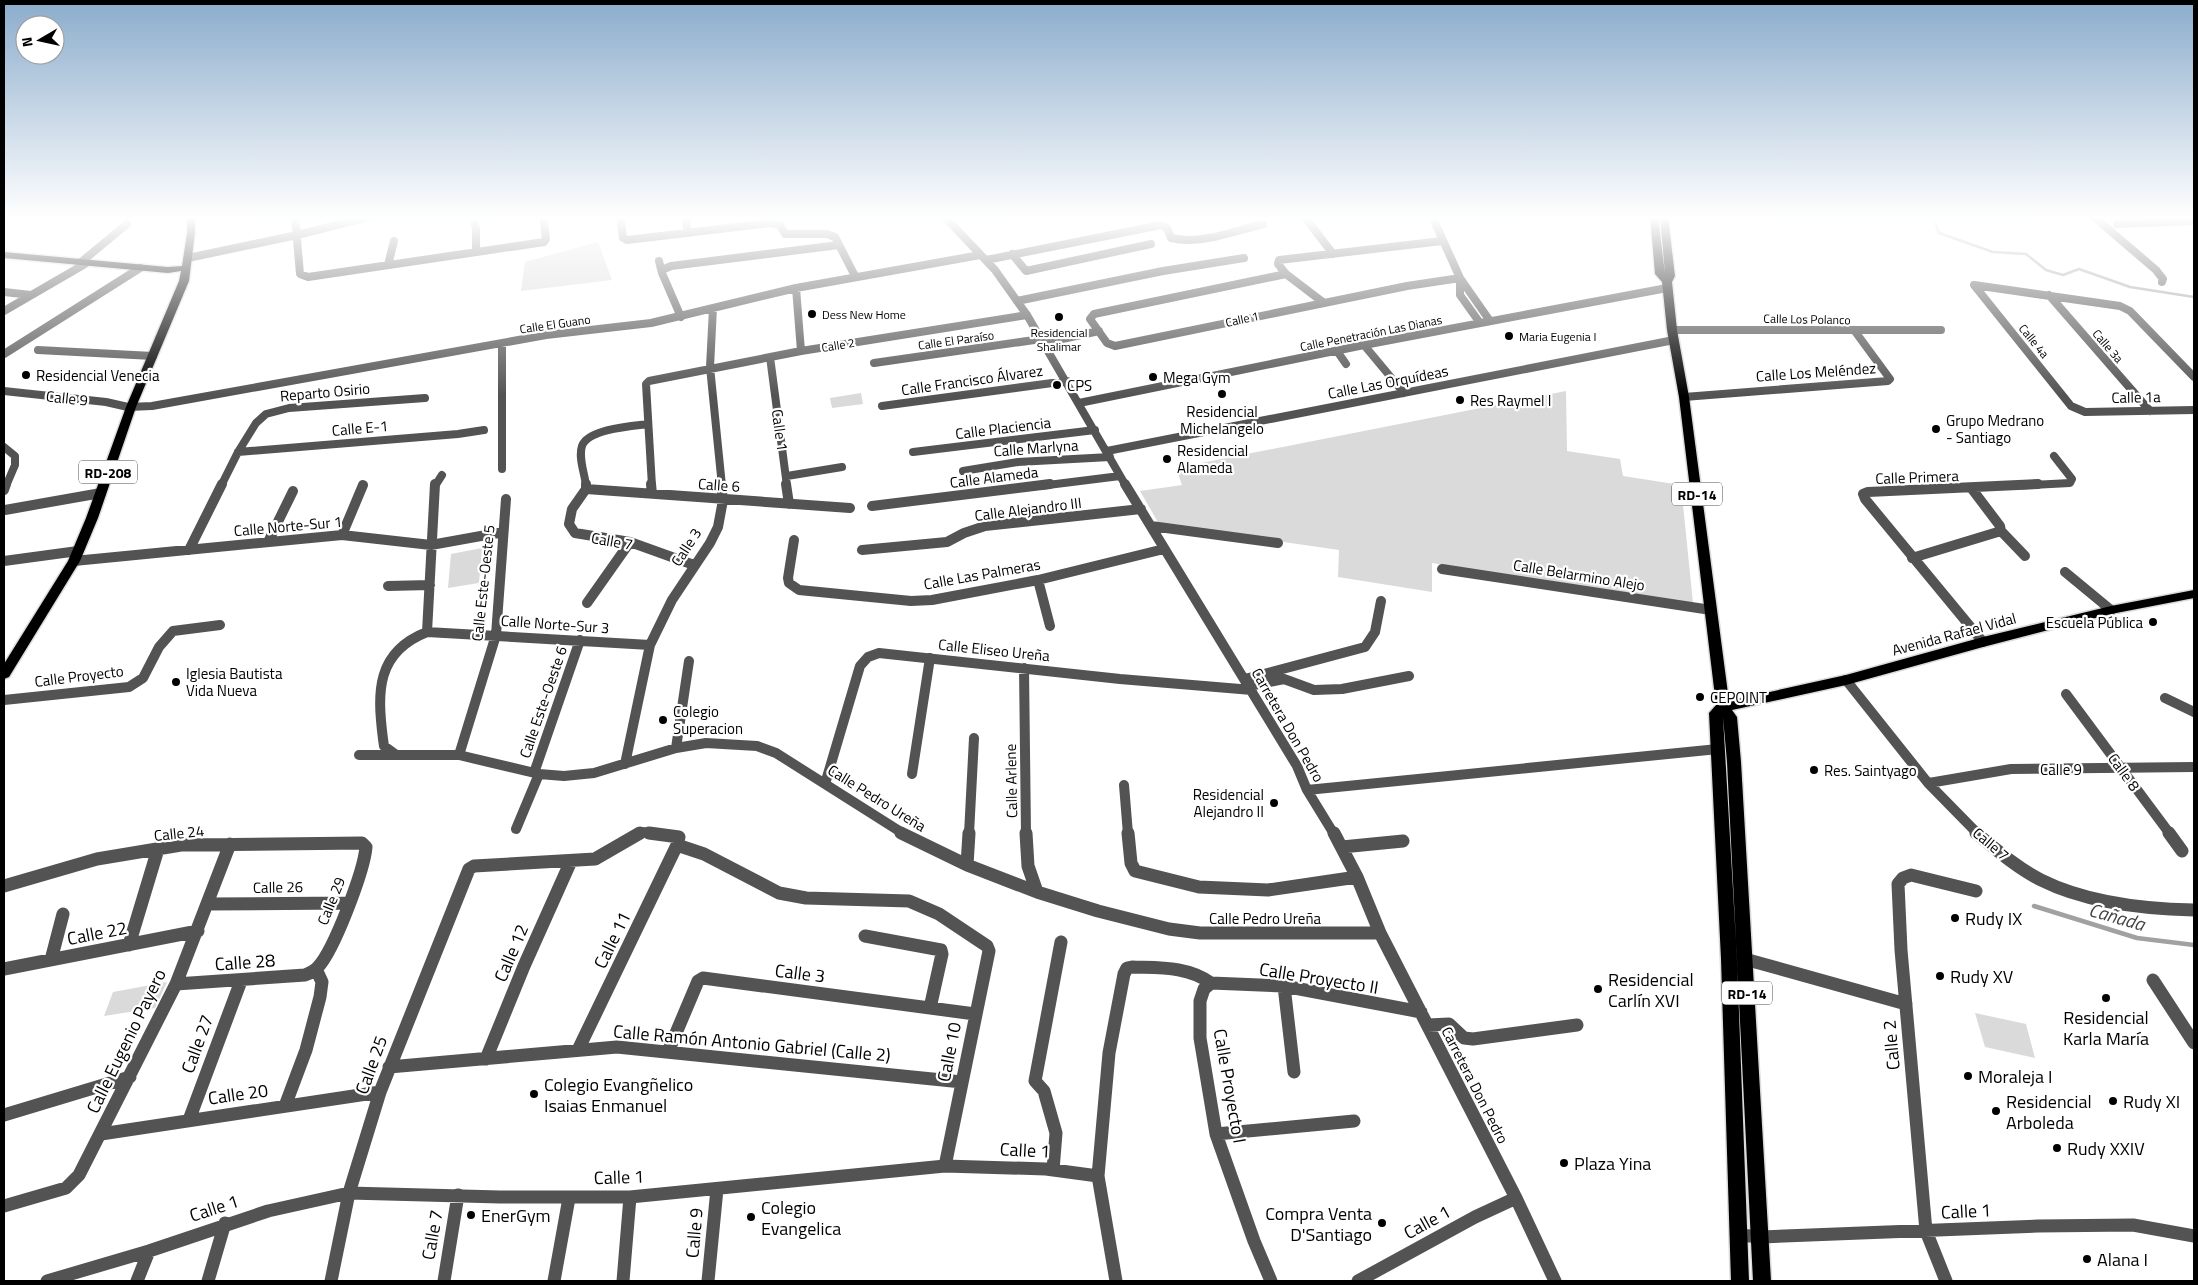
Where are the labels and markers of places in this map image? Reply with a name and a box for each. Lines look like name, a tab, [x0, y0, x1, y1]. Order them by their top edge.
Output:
place label: Dess New Home	[822, 305, 906, 324]
marker: Dess New Home	[806, 308, 818, 320]
marker: Residencial Shalimar	[1053, 311, 1065, 323]
place label: Residencial Shalimar	[1030, 323, 1088, 356]
place label: Maria Eugenia I	[1519, 327, 1596, 346]
marker: Maria Eugenia I	[1503, 330, 1515, 342]
place label: Residencial Venecia	[36, 364, 160, 387]
place label: Mega Gym	[1163, 366, 1231, 389]
marker: Residencial Venecia	[20, 369, 32, 381]
marker: Mega Gym	[1147, 371, 1159, 383]
place label: CPS	[1067, 374, 1092, 397]
marker: CPS	[1051, 379, 1063, 391]
marker: Residencial Michelangelo	[1216, 388, 1228, 400]
place label: Res Raymel I	[1470, 389, 1551, 412]
marker: Res Raymel I	[1454, 394, 1466, 406]
place label: Residencial Michelangelo	[1180, 400, 1264, 440]
place label: Grupo Medrano - Santiago	[1946, 409, 2044, 449]
marker: Grupo Medrano - Santiago	[1930, 423, 1942, 435]
place label: Residencial Alameda	[1177, 439, 1248, 479]
marker: Residencial Alameda	[1161, 453, 1173, 465]
place label: Escuela Pública	[2046, 611, 2143, 634]
marker: Escuela Pública	[2147, 616, 2159, 628]
place label: Iglesia Bautista Vida Nueva	[186, 662, 283, 702]
marker: Iglesia Bautista Vida Nueva	[170, 676, 182, 688]
place label: CEPOINT	[1710, 686, 1767, 709]
marker: CEPOINT	[1694, 691, 1706, 703]
place label: Colegio Superacion	[673, 700, 743, 740]
marker: Colegio Superacion	[657, 714, 669, 726]
place label: Res. Saintyago	[1824, 759, 1917, 782]
marker: Res. Saintyago	[1808, 764, 1820, 776]
place label: Residencial Alejandro II	[1193, 783, 1264, 823]
marker: Residencial Alejandro II	[1268, 797, 1280, 809]
place label: Rudy IX	[1965, 905, 2022, 932]
marker: Rudy IX	[1949, 912, 1961, 924]
place label: Rudy XV	[1950, 963, 2014, 990]
place label: Residencial Carlín XVI	[1608, 966, 1694, 1014]
marker: Rudy XV	[1934, 970, 1946, 982]
marker: Residencial Carlín XVI	[1592, 983, 1604, 995]
marker: Residencial Karla María	[2100, 992, 2112, 1004]
place label: Residencial Karla María	[2063, 1004, 2149, 1052]
place label: Moraleja I	[1978, 1063, 2052, 1090]
marker: Moraleja I	[1962, 1070, 1974, 1082]
place label: Colegio Evangñelico Isaias Enmanuel	[544, 1071, 693, 1119]
marker: Colegio Evangñelico Isaias Enmanuel	[528, 1088, 540, 1100]
place label: Residencial Arboleda	[2006, 1088, 2092, 1136]
place label: Rudy XI	[2123, 1088, 2180, 1115]
marker: Rudy XI	[2107, 1095, 2119, 1107]
marker: Residencial Arboleda	[1990, 1105, 2002, 1117]
place label: Rudy XXIV	[2067, 1135, 2145, 1162]
marker: Rudy XXIV	[2051, 1142, 2063, 1154]
place label: Plaza Yina	[1574, 1150, 1651, 1177]
marker: Plaza Yina	[1558, 1157, 1570, 1169]
place label: Colegio Evangelica	[761, 1194, 841, 1242]
place label: Compra Venta D'Santiago	[1265, 1200, 1372, 1248]
place label: EnerGym	[481, 1202, 551, 1229]
marker: EnerGym	[465, 1209, 477, 1221]
marker: Colegio Evangelica	[745, 1211, 757, 1223]
marker: Compra Venta D'Santiago	[1376, 1217, 1388, 1229]
place label: Alana I	[2097, 1246, 2148, 1273]
marker: Alana I	[2081, 1253, 2093, 1265]

